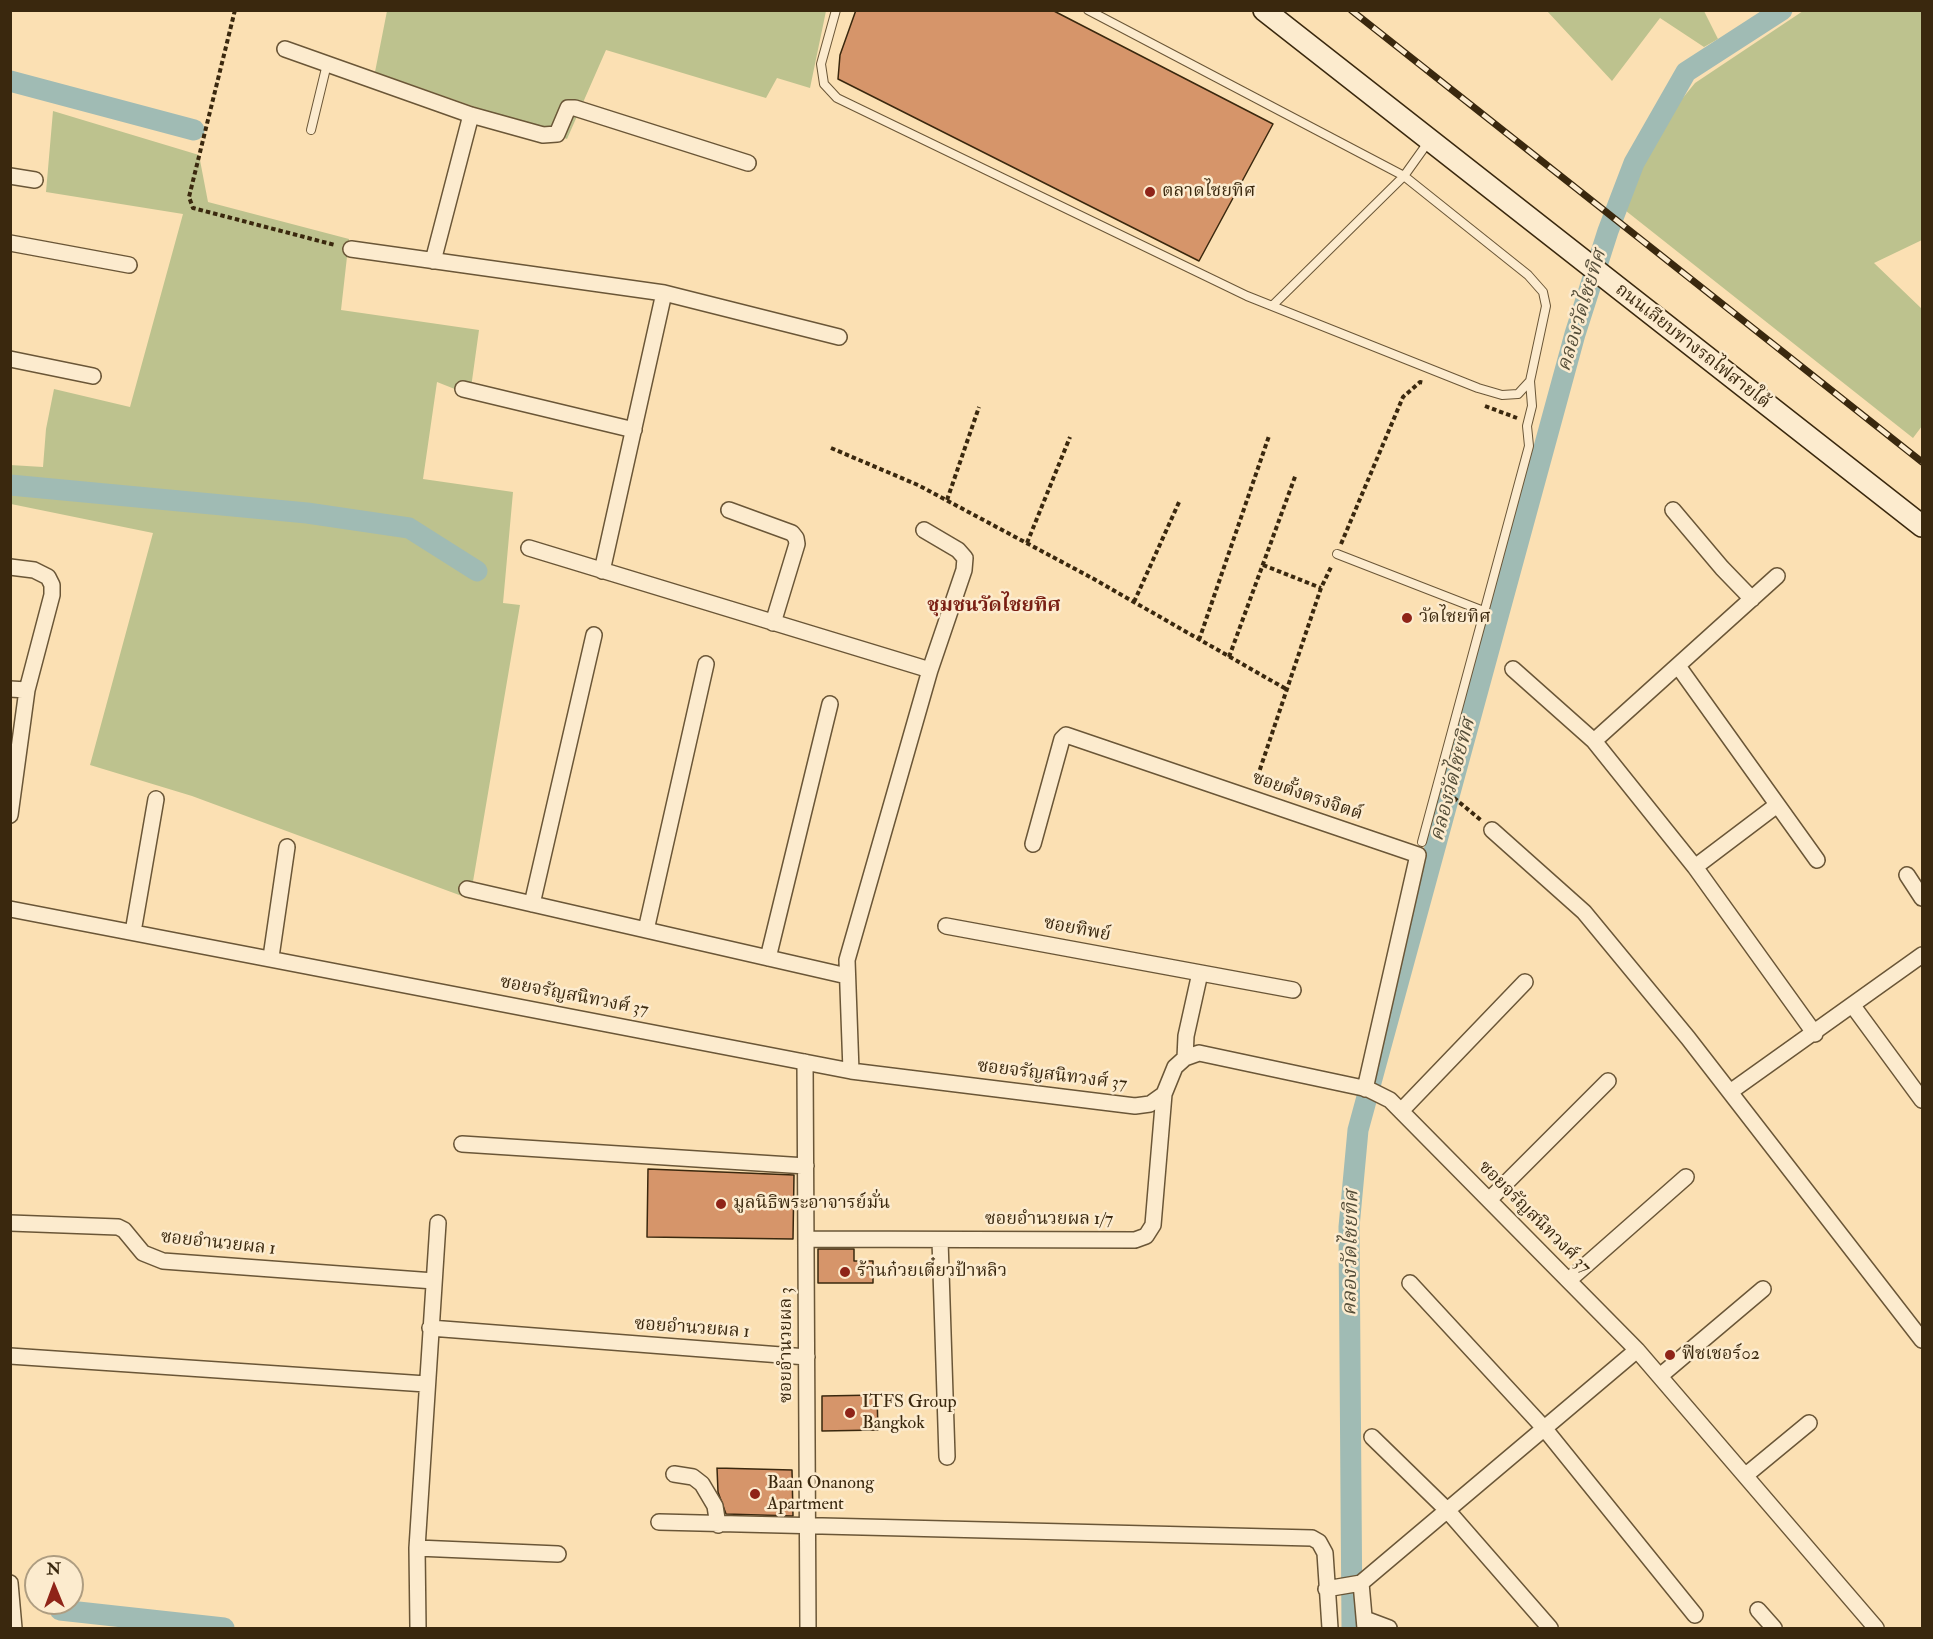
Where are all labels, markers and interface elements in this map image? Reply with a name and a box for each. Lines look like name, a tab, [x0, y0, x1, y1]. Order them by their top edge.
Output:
place label: ตลาดไชยทิศ	[1162, 181, 1255, 203]
marker: ตลาดไชยทิศ	[1143, 185, 1157, 199]
water label: คลองวัดไชยทิศ	[1553, 247, 1613, 375]
street label: ถนนเลียบทางรถไฟสายใต้	[1610, 280, 1774, 414]
district label: ชุมชนวัดไชยทิศ	[927, 595, 1061, 619]
place label: วัดไชยทิศ	[1419, 607, 1491, 629]
marker: วัดไชยทิศ	[1400, 611, 1414, 625]
water label: คลองวัดไชยทิศ	[1426, 716, 1482, 844]
street label: ซอยตั้งตรงจิตต์	[1249, 768, 1365, 826]
street label: ซอยทิพย์	[1042, 913, 1112, 947]
street label: ซอยจรัญสนิทวงศ์ 37	[498, 972, 650, 1022]
street label: ซอยจรัญสนิทวงศ์ 37	[976, 1056, 1128, 1096]
street label: ซอยจรัญสนิทวงศ์ 37	[1473, 1157, 1595, 1279]
water label: คลองวัดไชยทิศ	[1339, 1190, 1365, 1316]
place label: มูลนิธิพระอาจารย์มั่น	[733, 1193, 890, 1215]
marker: มูลนิธิพระอาจารย์มั่น	[714, 1197, 728, 1211]
street label: ซอยอำนวยผล 1/7	[985, 1209, 1113, 1231]
street label: ซอยอำนวยผล 1	[159, 1227, 277, 1261]
place label: ร้านก๋วยเตี๋ยวป้าหลิว	[857, 1261, 1007, 1283]
marker: ร้านก๋วยเตี๋ยวป้าหลิว	[838, 1265, 852, 1279]
street label: ซอยอำนวยผล 3	[776, 1287, 798, 1403]
street label: ซอยอำนวยผล 1	[634, 1314, 750, 1344]
place label: ฟิชเชอร์02	[1682, 1344, 1760, 1366]
marker: ฟิชเชอร์02	[1663, 1348, 1677, 1362]
place label: ITFS Group Bangkok	[862, 1392, 957, 1434]
marker: ITFS Group Bangkok	[843, 1406, 857, 1420]
place label: Baan Onanong Apartment	[767, 1473, 874, 1516]
marker: Baan Onanong Apartment	[748, 1487, 762, 1501]
north arrow	[24, 1555, 84, 1615]
text: N	[46, 1559, 61, 1579]

